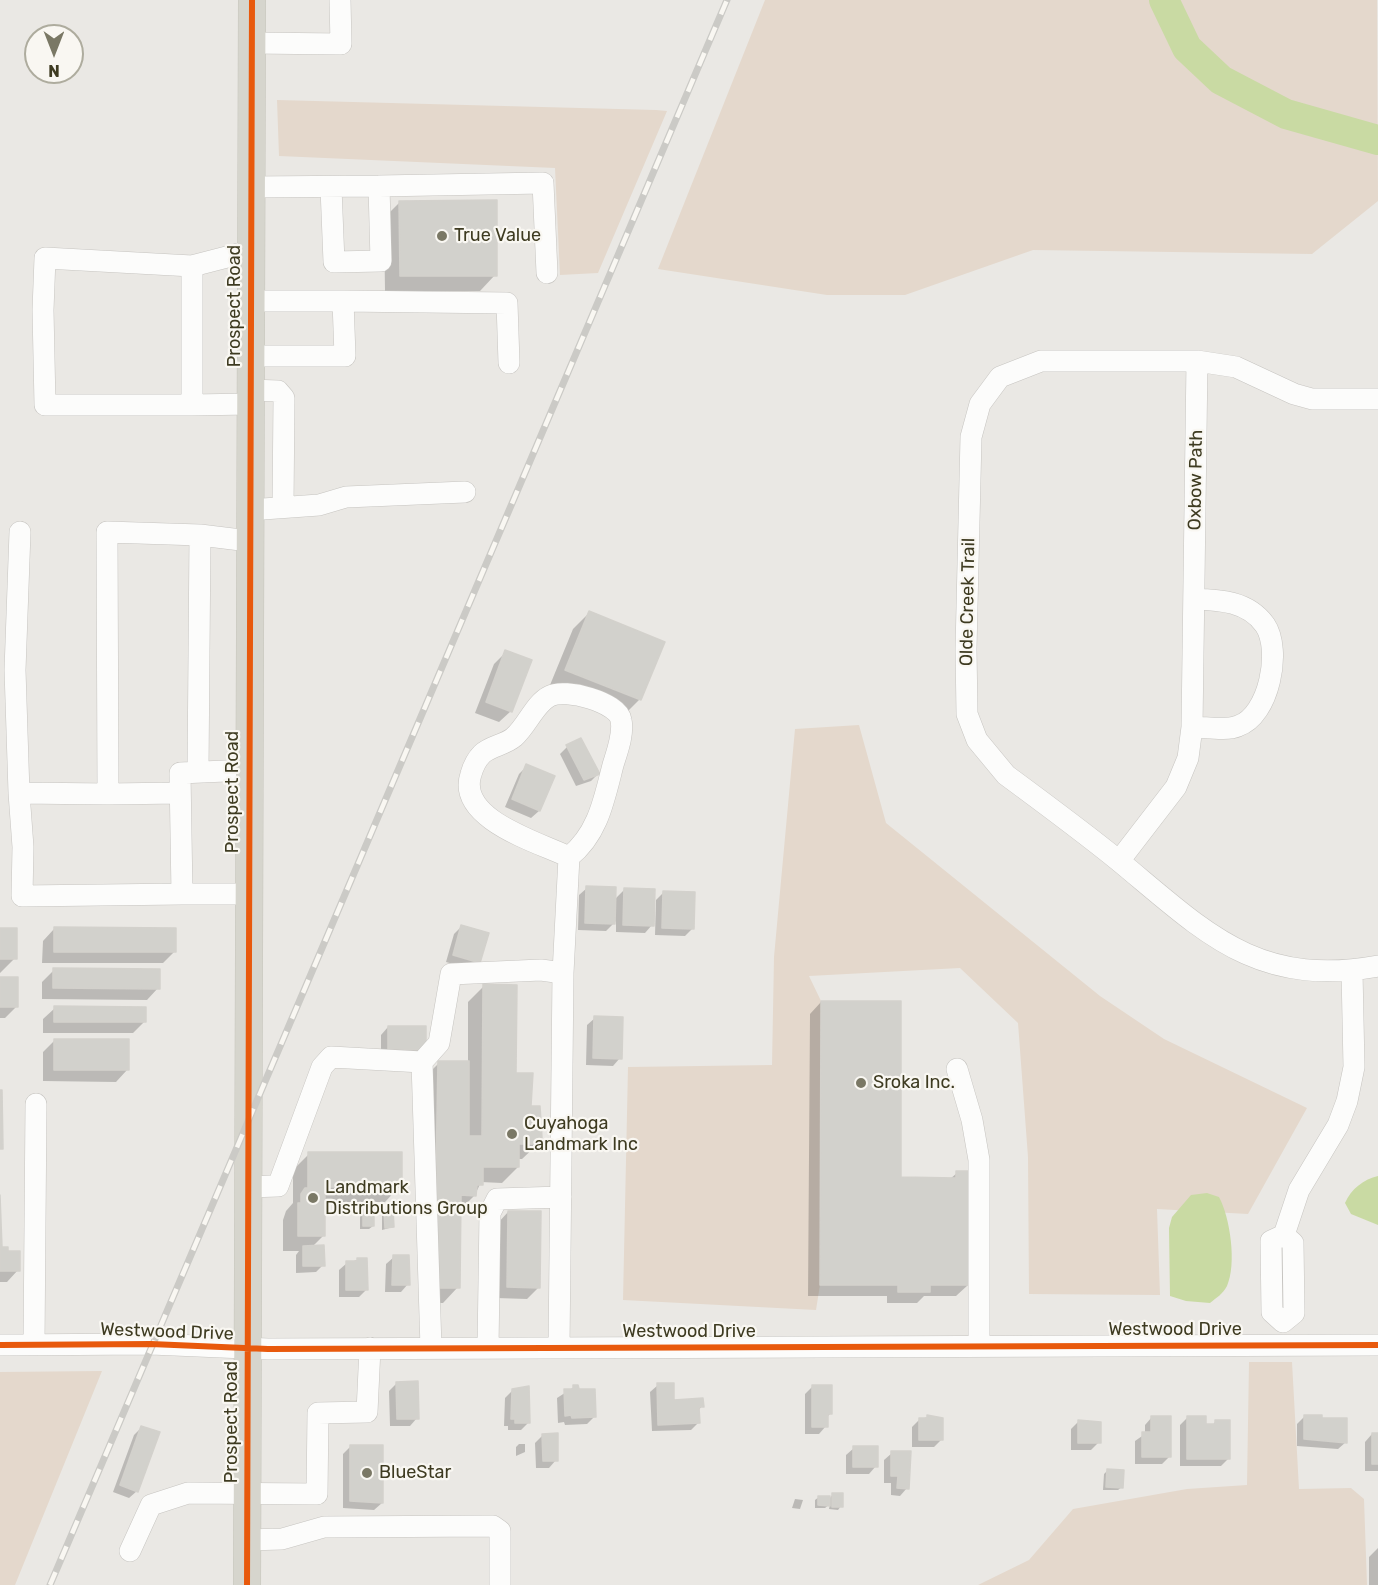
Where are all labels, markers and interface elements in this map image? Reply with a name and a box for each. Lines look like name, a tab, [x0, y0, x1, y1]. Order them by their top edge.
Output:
north arrow	[24, 24, 84, 84]
text: N	[48, 61, 60, 80]
place label: True Value	[454, 225, 541, 247]
marker: True Value	[435, 229, 449, 243]
street label: Prospect Road	[224, 245, 246, 367]
street label: Oxbow Path	[1184, 429, 1208, 531]
street label: Olde Creek Trail	[956, 538, 980, 666]
street label: Prospect Road	[222, 731, 244, 853]
place label: Sroka Inc.	[873, 1072, 955, 1094]
marker: Sroka Inc.	[854, 1076, 868, 1090]
place label: Cuyahoga Landmark Inc	[524, 1113, 638, 1156]
marker: Cuyahoga Landmark Inc	[505, 1127, 519, 1141]
place label: Landmark Distributions Group	[325, 1177, 488, 1220]
marker: Landmark Distributions Group	[306, 1191, 320, 1205]
street label: Westwood Drive	[100, 1319, 234, 1345]
street label: Westwood Drive	[1108, 1319, 1242, 1341]
street label: Westwood Drive	[622, 1321, 756, 1343]
street label: Prospect Road	[221, 1361, 243, 1483]
place label: BlueStar	[379, 1462, 451, 1484]
marker: BlueStar	[360, 1466, 374, 1480]

